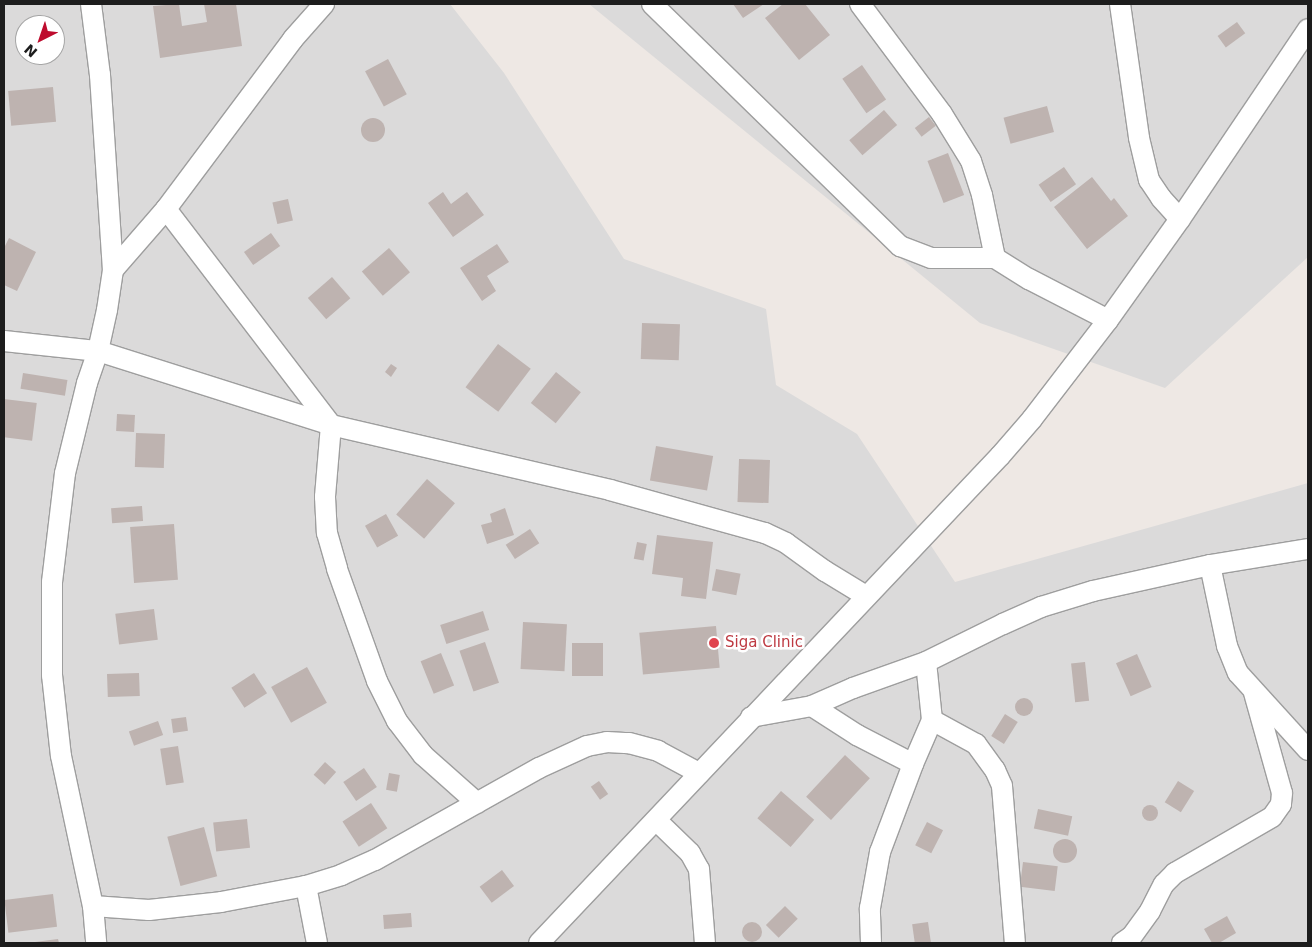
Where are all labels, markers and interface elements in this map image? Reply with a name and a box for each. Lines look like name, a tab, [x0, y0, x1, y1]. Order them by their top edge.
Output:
north arrow	[15, 15, 65, 65]
text: N	[21, 41, 40, 60]
place label: Siga Clinic	[725, 634, 803, 652]
marker: Siga Clinic	[707, 636, 721, 650]

